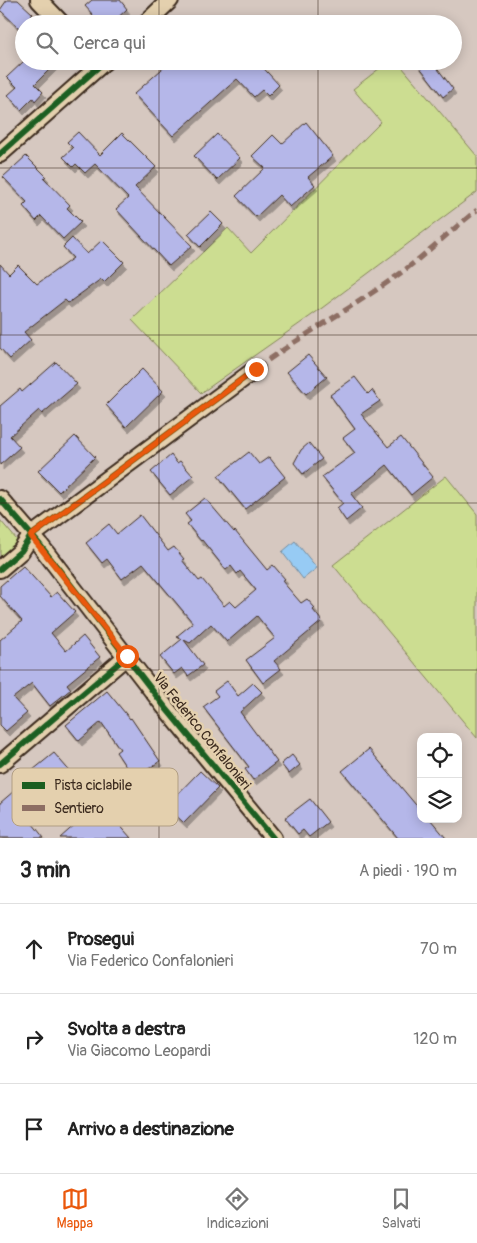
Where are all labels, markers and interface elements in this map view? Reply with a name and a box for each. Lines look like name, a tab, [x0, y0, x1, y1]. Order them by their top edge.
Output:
search box	[15, 15, 462, 70]
icon: search	[33, 29, 61, 57]
text: Cerca qui	[73, 31, 145, 55]
route end	[245, 358, 268, 381]
route start	[116, 645, 139, 668]
street label: Via Federico Confalonieri	[150, 669, 255, 793]
map controls	[417, 733, 462, 823]
button: locate	[417, 733, 462, 778]
legend	[12, 768, 178, 826]
text: Pista ciclabile	[54, 777, 132, 794]
button: layers	[417, 778, 462, 823]
text: Sentiero	[54, 800, 104, 817]
text: 3 min	[20, 857, 70, 884]
text: A piedi · 190 m	[359, 861, 457, 881]
text: Prosegui	[67, 927, 134, 951]
icon: ahead	[20, 935, 48, 963]
text: 70 m	[420, 939, 457, 959]
text: Via Federico Confalonieri	[67, 951, 233, 971]
text: Svolta a destra	[67, 1017, 186, 1041]
icon: right	[20, 1025, 48, 1053]
text: 120 m	[413, 1029, 457, 1049]
text: Via Giacomo Leopardi	[67, 1041, 211, 1061]
icon: arrive	[20, 1115, 48, 1143]
text: Arrivo a destinazione	[67, 1117, 234, 1141]
tab: Mappa	[57, 1185, 93, 1232]
tab: Indicazioni	[206, 1185, 269, 1232]
tab: Salvati	[382, 1185, 420, 1232]

